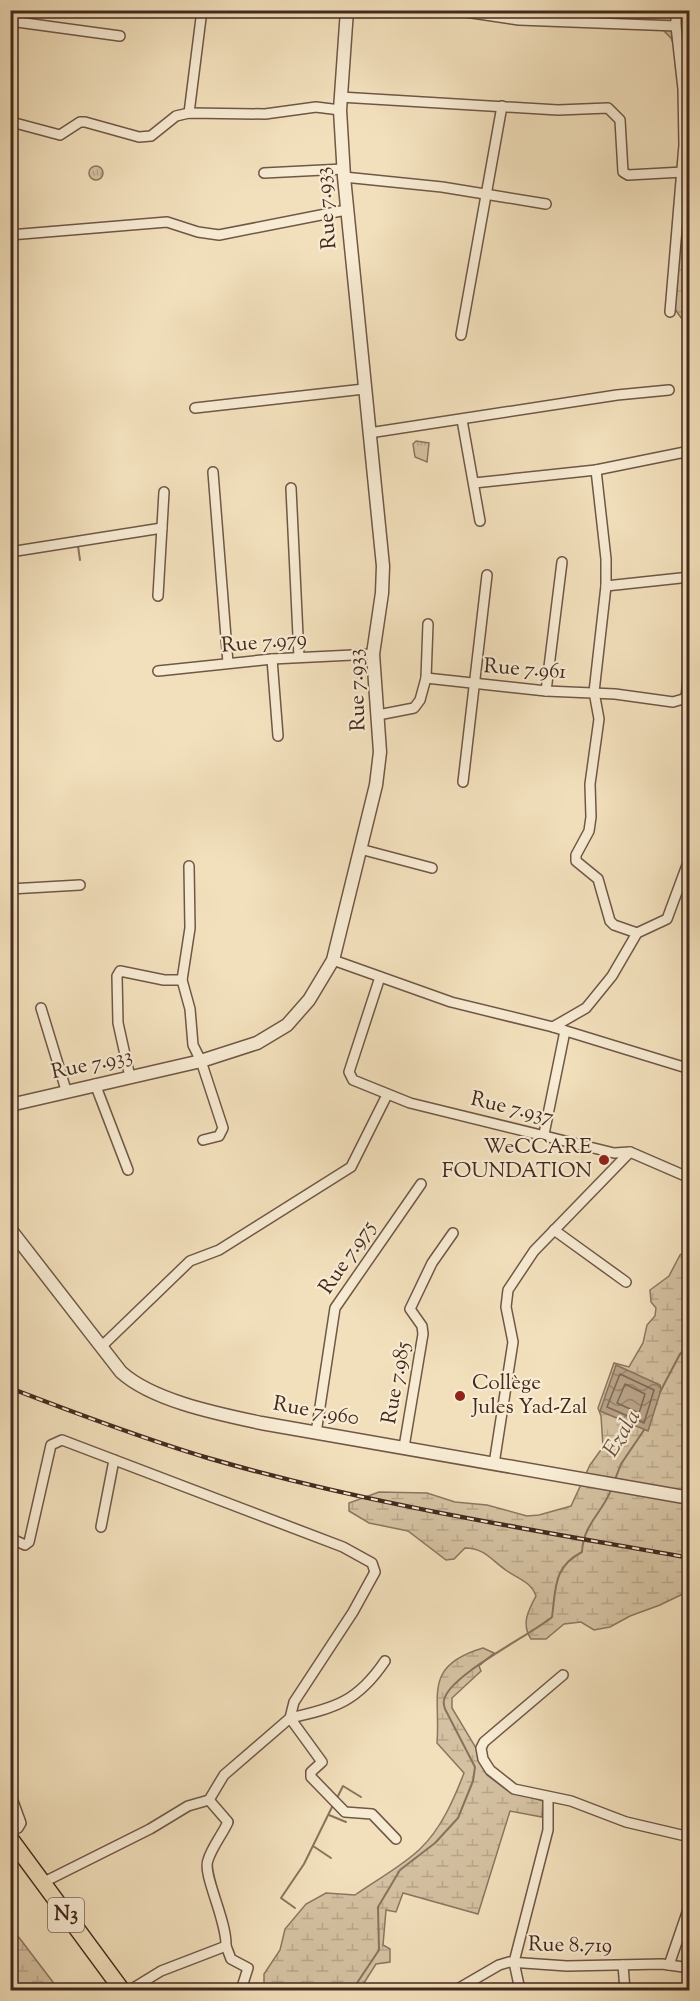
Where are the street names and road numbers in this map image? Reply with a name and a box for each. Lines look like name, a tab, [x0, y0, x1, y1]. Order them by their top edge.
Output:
street label: Rue 7.933	[308, 166, 346, 250]
street label: Rue 7.979	[220, 624, 308, 662]
street label: Rue 7.933	[342, 648, 374, 732]
street label: Rue 7.961	[483, 652, 567, 688]
street label: Rue 7.933	[49, 1042, 135, 1088]
street label: Rue 7.937	[467, 1085, 557, 1133]
street label: Rue 7.975	[312, 1215, 384, 1301]
street label: Rue 7.985	[375, 1339, 419, 1427]
street label: Rue 7.960	[271, 1390, 361, 1434]
road number: N3	[48, 1898, 84, 1932]
street label: Rue 8.719	[528, 1930, 612, 1962]

